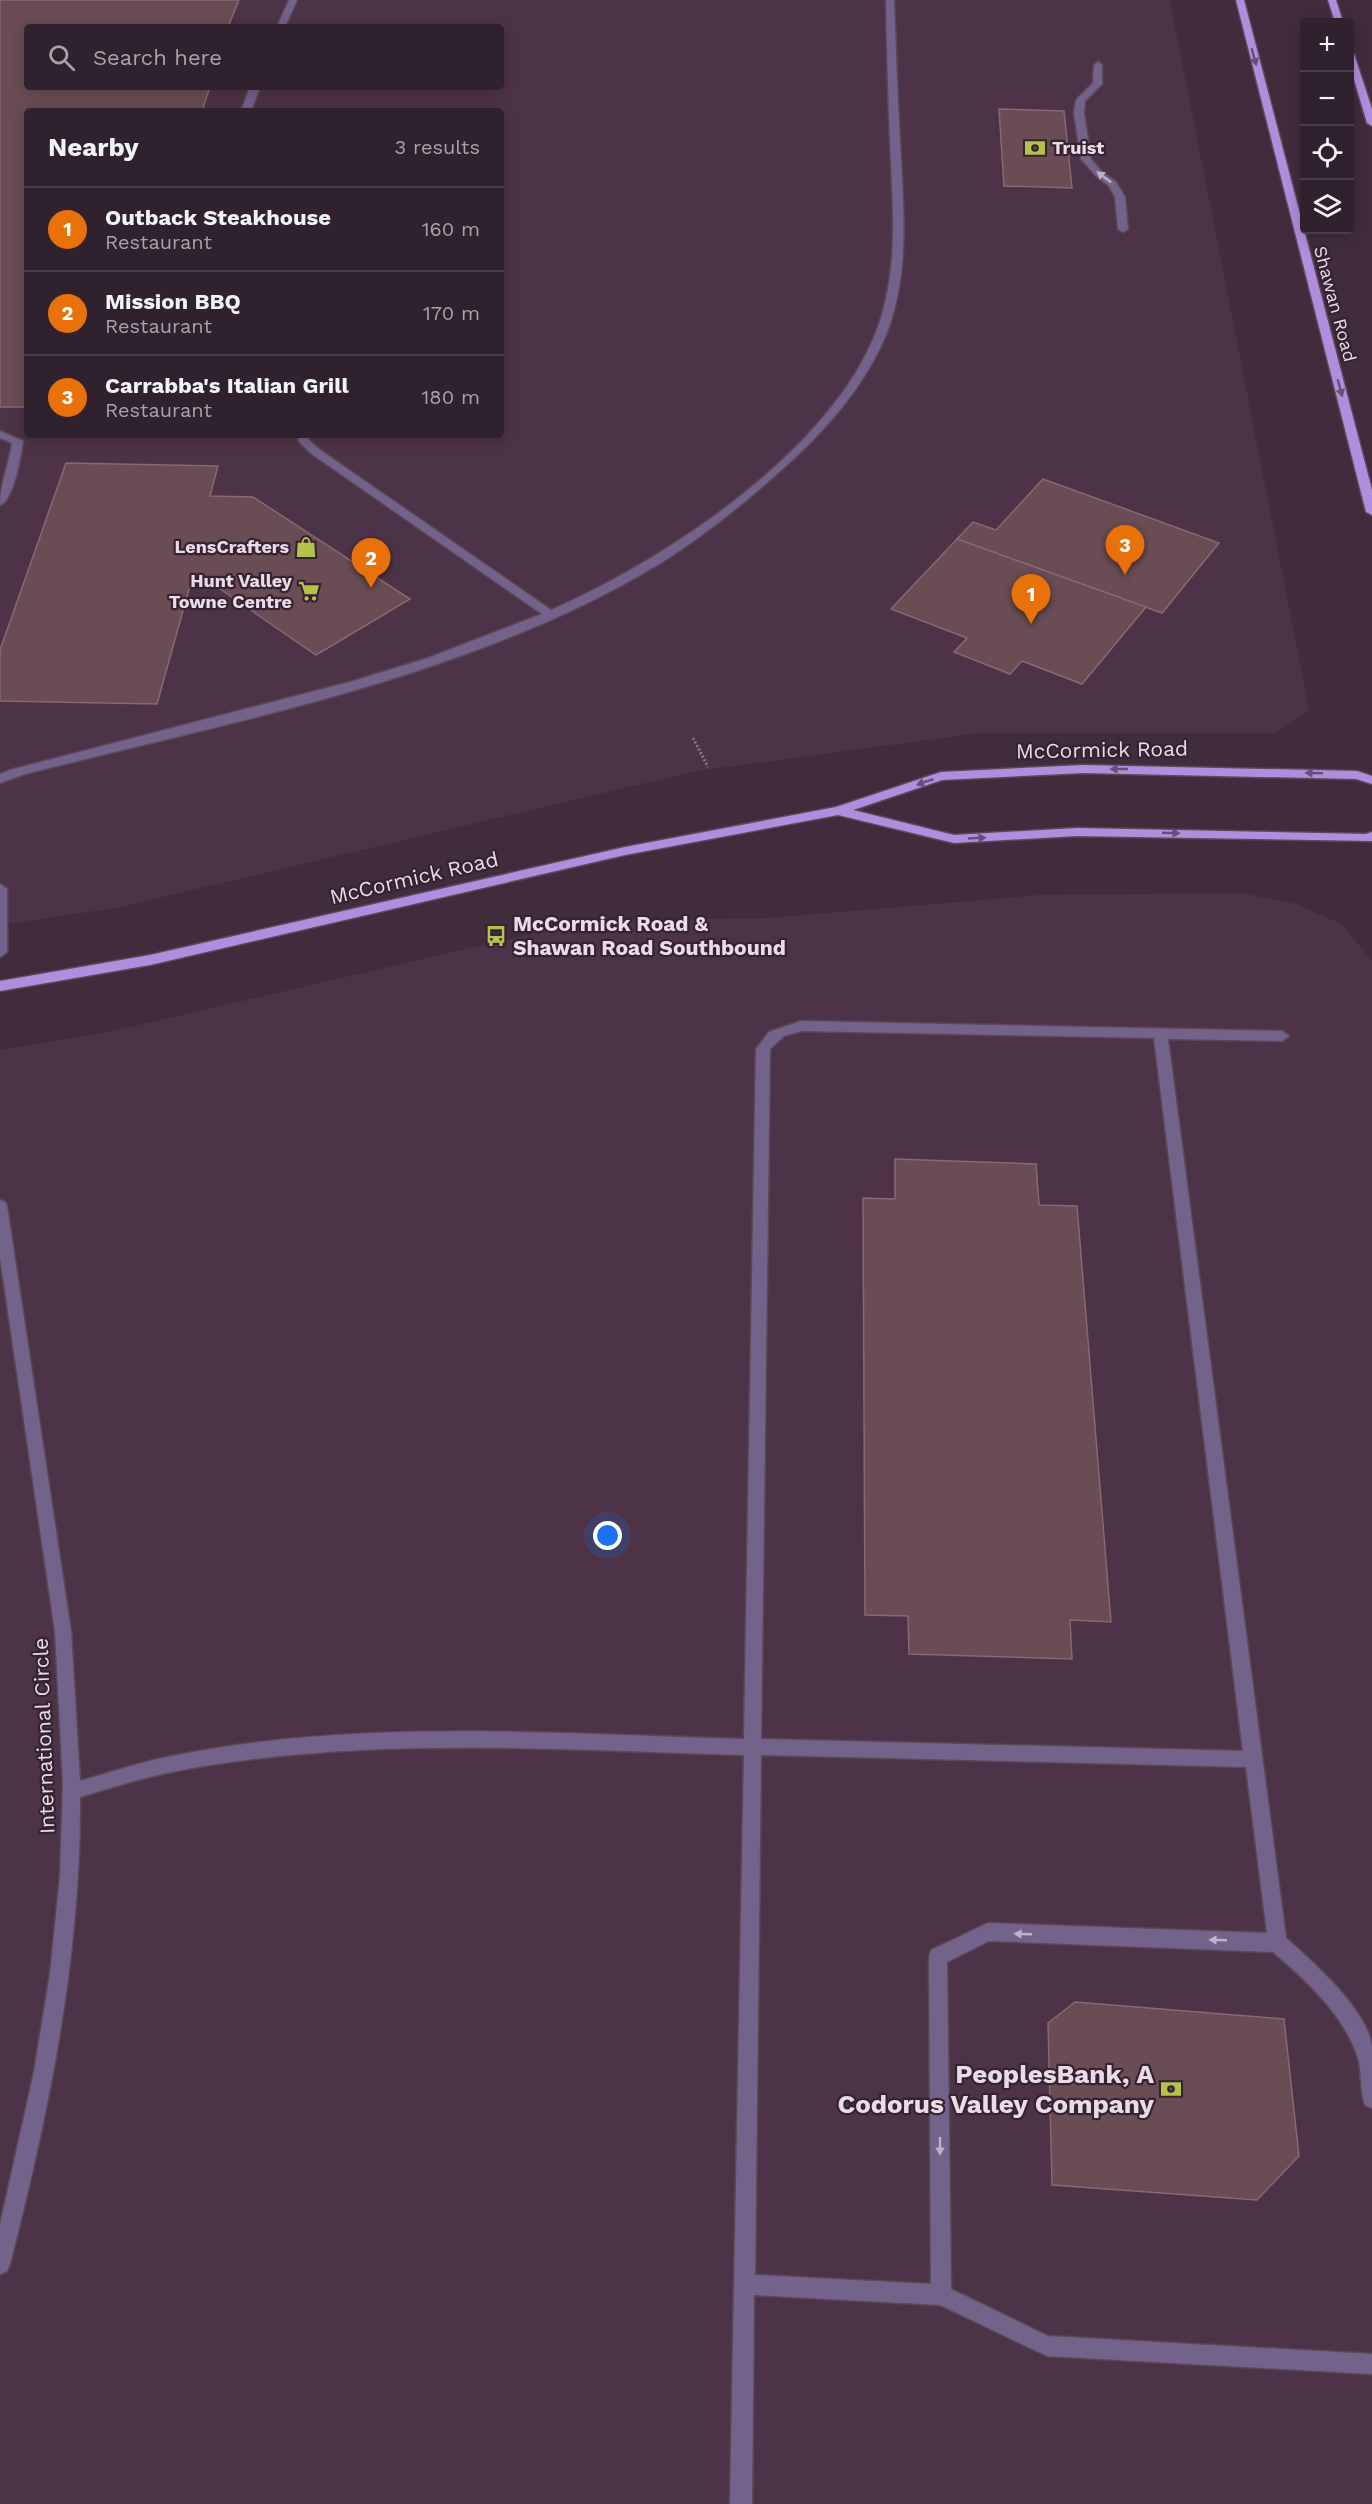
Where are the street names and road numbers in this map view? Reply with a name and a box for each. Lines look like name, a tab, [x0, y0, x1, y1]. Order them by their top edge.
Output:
street label: Shawan Road	[1310, 244, 1361, 364]
street label: McCormick Road	[1016, 735, 1188, 764]
street label: McCormick Road	[327, 846, 501, 909]
street label: International Circle	[28, 1638, 59, 1834]

